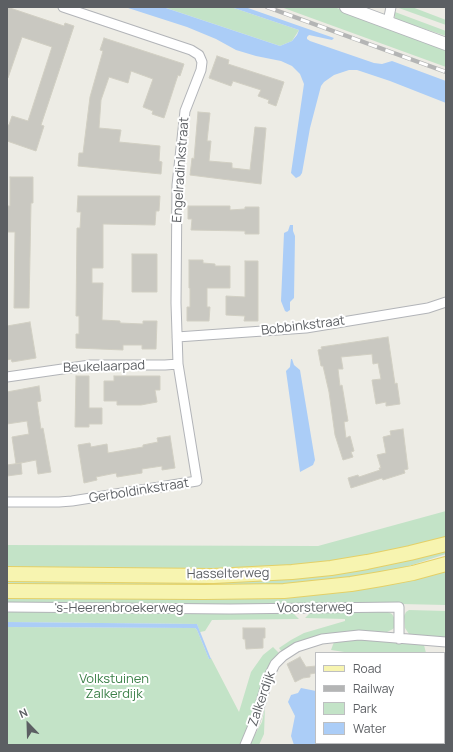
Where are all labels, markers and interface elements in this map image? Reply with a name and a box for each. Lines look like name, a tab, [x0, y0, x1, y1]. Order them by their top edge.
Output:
street label: Engelradinkstraat	[170, 117, 192, 223]
street label: Bobbinkstraat	[260, 313, 346, 339]
street label: Beukelaarpad	[63, 358, 145, 376]
street label: Gerboldinkstraat	[88, 475, 190, 507]
street label: Hasselterweg	[187, 565, 269, 583]
street label: 's-Heerenbroekerweg	[55, 600, 183, 616]
street label: Voorsterweg	[277, 600, 353, 616]
legend	[315, 652, 445, 744]
text: Road	[353, 660, 381, 677]
street label: Zalkerdijk	[245, 669, 279, 729]
park label: Volkstuinen Zalkerdijk	[79, 671, 149, 702]
text: Railway	[353, 680, 394, 697]
text: Park	[353, 700, 377, 717]
north arrow	[8, 704, 48, 744]
text: N	[17, 704, 30, 721]
text: Water	[353, 720, 386, 737]

